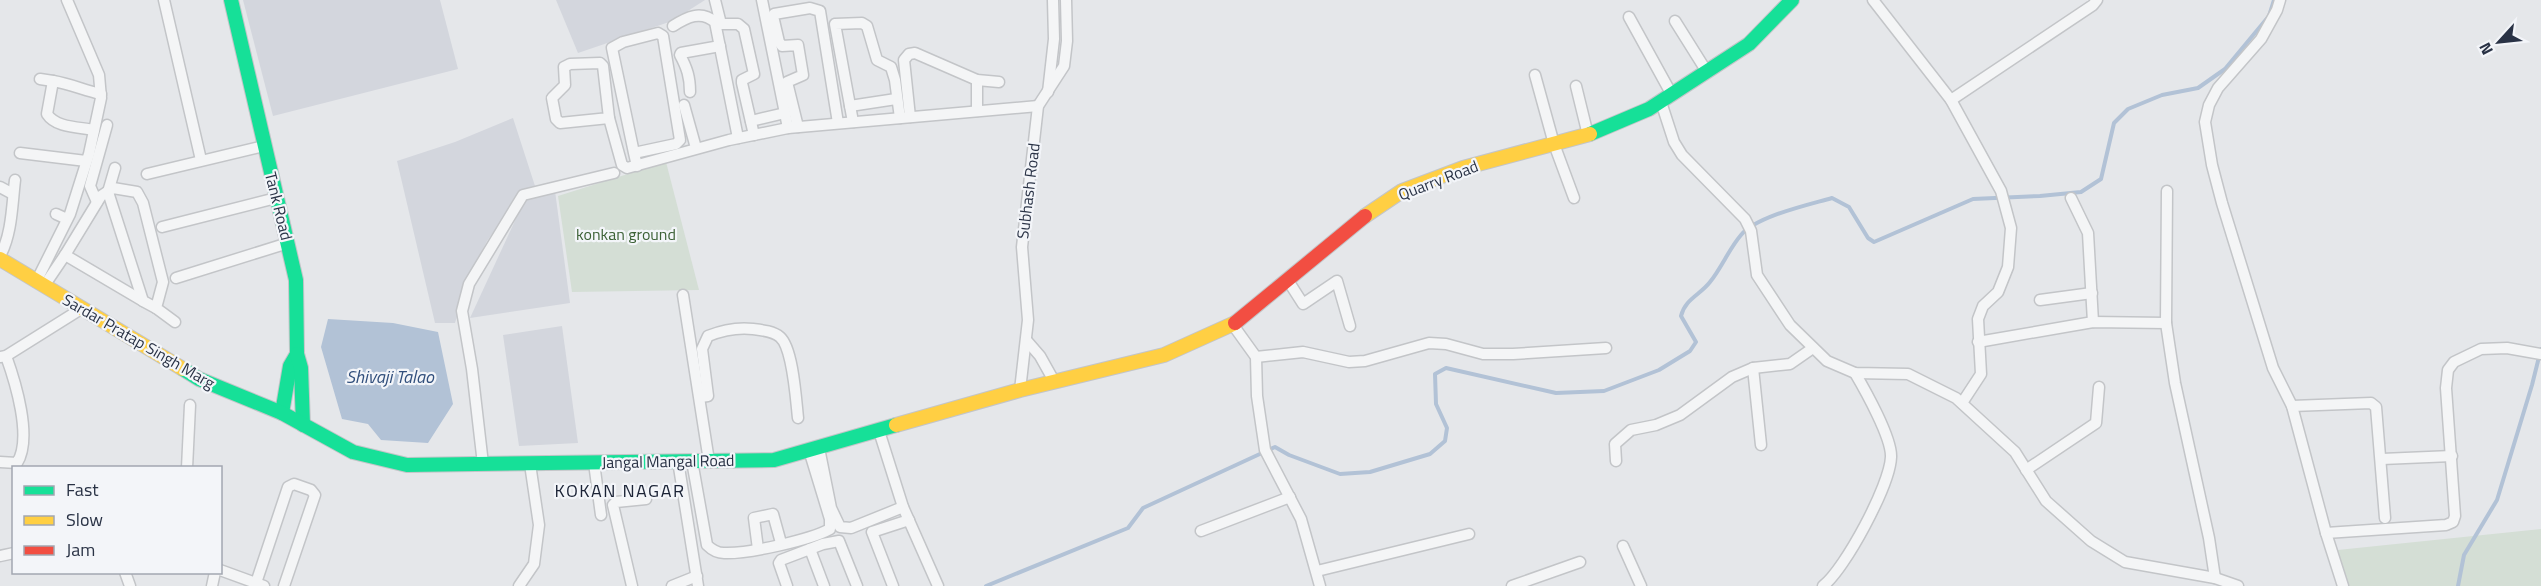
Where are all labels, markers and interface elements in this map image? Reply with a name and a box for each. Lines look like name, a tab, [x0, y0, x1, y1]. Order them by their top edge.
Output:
north arrow	[2469, 12, 2529, 72]
text: N	[2472, 38, 2499, 59]
street label: Subhash Road	[1010, 142, 1046, 240]
street label: Quarry Road	[1394, 154, 1482, 206]
street label: Tank Road	[259, 169, 299, 243]
park label: konkan ground	[576, 222, 676, 246]
street label: Sardar Pratap Singh Marg	[58, 288, 220, 394]
water label: Shivaji Talao	[346, 363, 435, 390]
street label: Jangal Mangal Road	[601, 448, 735, 474]
legend	[12, 466, 222, 574]
text: Fast	[66, 476, 99, 503]
district label: KOKAN NAGAR	[555, 477, 686, 504]
text: Slow	[66, 506, 103, 533]
text: Jam	[66, 536, 95, 563]

